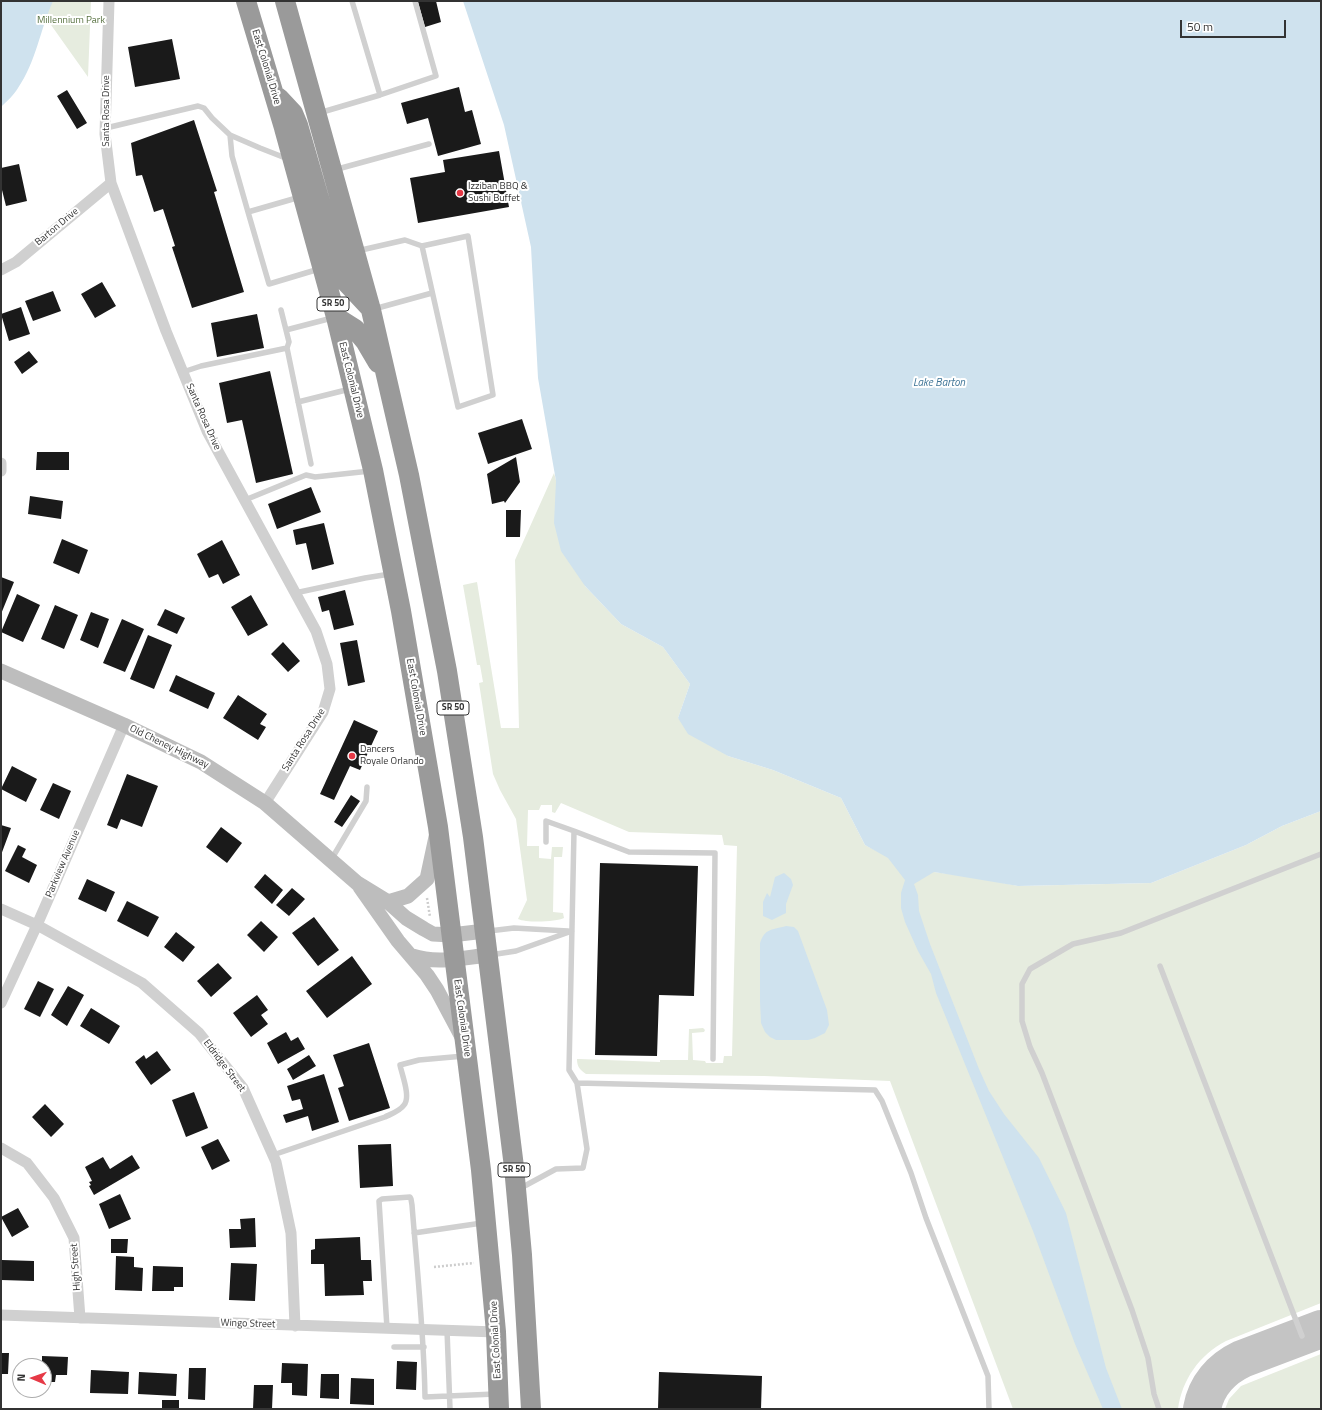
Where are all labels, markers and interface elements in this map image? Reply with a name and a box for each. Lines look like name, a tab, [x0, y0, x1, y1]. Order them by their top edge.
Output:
scale bar	[1182, 12, 1288, 38]
park label: Millennium Park	[37, 15, 105, 27]
text: 50 m	[1187, 17, 1213, 36]
street label: East Colonial Drive	[249, 28, 283, 106]
street label: Santa Rosa Drive	[101, 75, 113, 147]
place label: Izziban BBQ & Sushi Buffet	[468, 181, 528, 204]
marker: Izziban BBQ & Sushi Buffet	[455, 188, 465, 198]
street label: Barton Drive	[33, 205, 81, 249]
road number: SR 50	[317, 297, 349, 311]
street label: East Colonial Drive	[336, 341, 366, 419]
water label: Lake Barton	[913, 376, 965, 390]
street label: Santa Rosa Drive	[183, 382, 223, 452]
street label: East Colonial Drive	[403, 658, 429, 736]
road number: SR 50	[437, 701, 469, 715]
street label: Santa Rosa Drive	[280, 706, 328, 774]
street label: Old Cheney Highway	[128, 723, 210, 771]
place label: Dancers Royale Orlando	[360, 744, 424, 768]
marker: Dancers Royale Orlando	[347, 751, 357, 761]
street label: Parkview Avenue	[43, 828, 83, 900]
street label: East Colonial Drive	[451, 979, 473, 1057]
street label: Eldridge Street	[200, 1038, 248, 1094]
road number: SR 50	[498, 1163, 530, 1177]
street label: High Street	[68, 1243, 84, 1291]
street label: East Colonial Drive	[488, 1301, 504, 1379]
street label: Wingo Street	[220, 1317, 276, 1331]
north arrow	[12, 1358, 52, 1398]
text: N	[13, 1374, 29, 1382]

